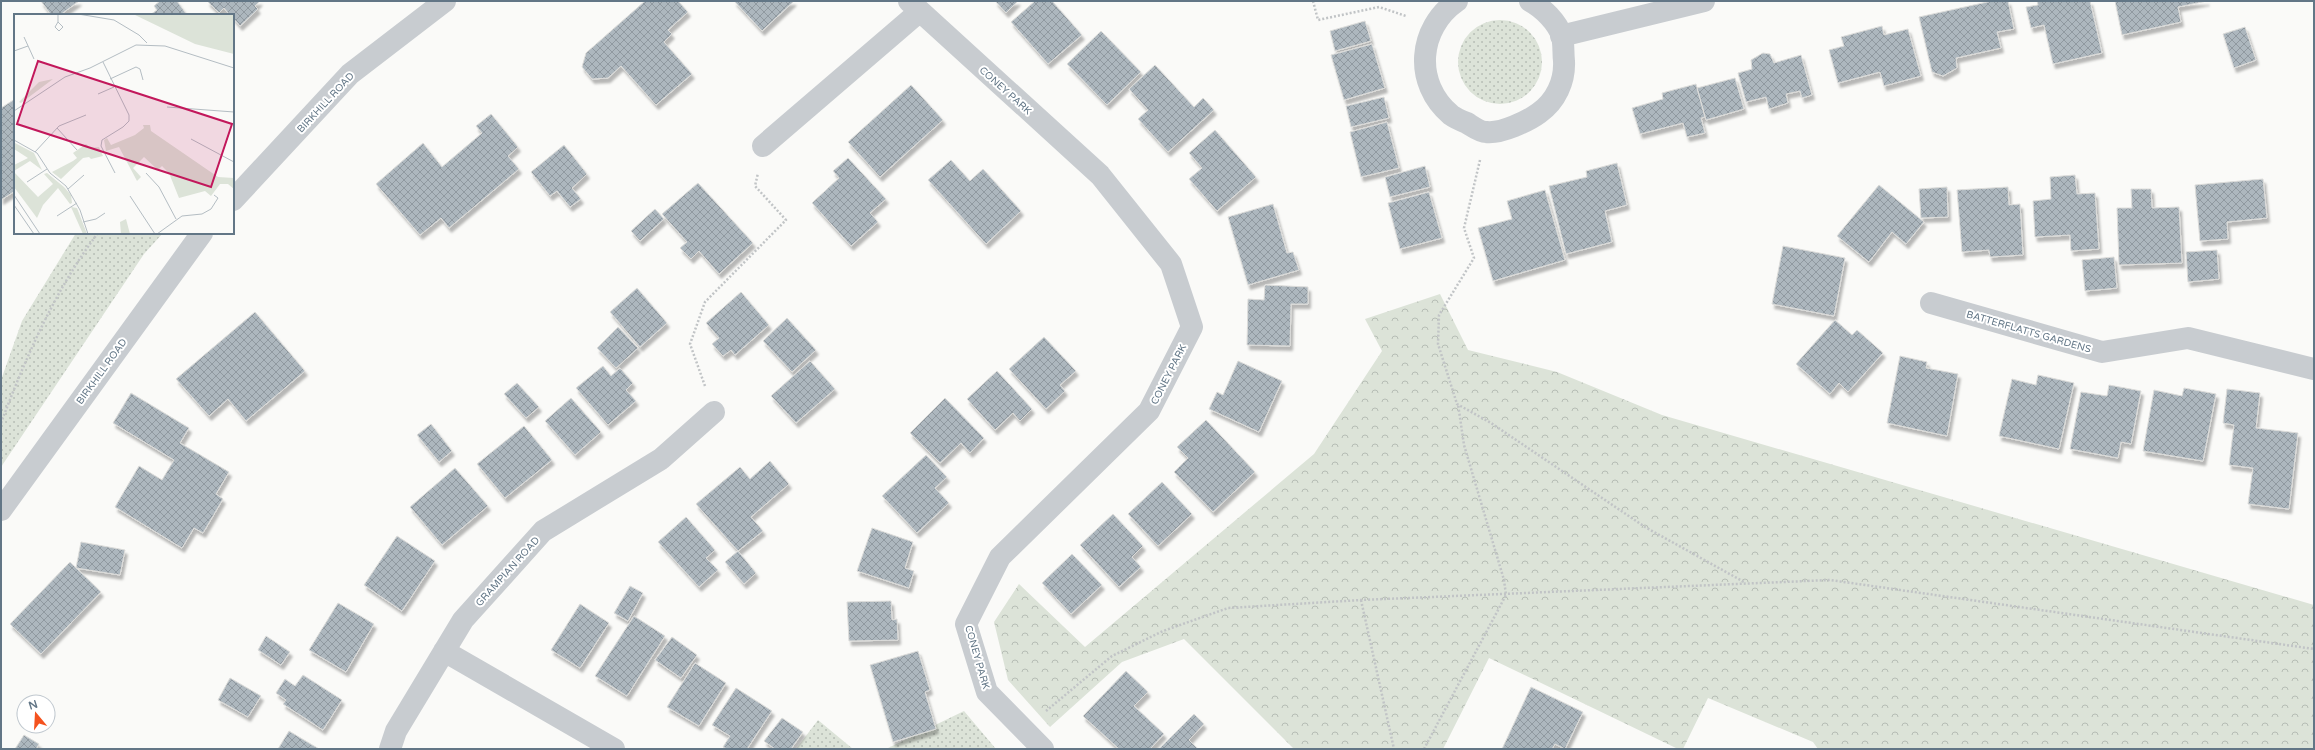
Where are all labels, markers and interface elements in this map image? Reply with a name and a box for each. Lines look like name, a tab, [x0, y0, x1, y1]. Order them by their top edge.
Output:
inset map	[14, 14, 234, 234]
street label: CONEY PARK	[977, 64, 1034, 117]
street label: BIRKHILL ROAD	[295, 70, 357, 135]
street label: BATTERFLATTS GARDENS	[1965, 308, 2092, 356]
street label: BIRKHILL ROAD	[74, 336, 130, 407]
street label: CONEY PARK	[1149, 342, 1189, 407]
street label: GRAMPIAN ROAD	[473, 534, 542, 609]
street label: CONEY PARK	[962, 624, 992, 691]
north arrow	[16, 694, 56, 734]
text: N	[27, 697, 39, 713]

